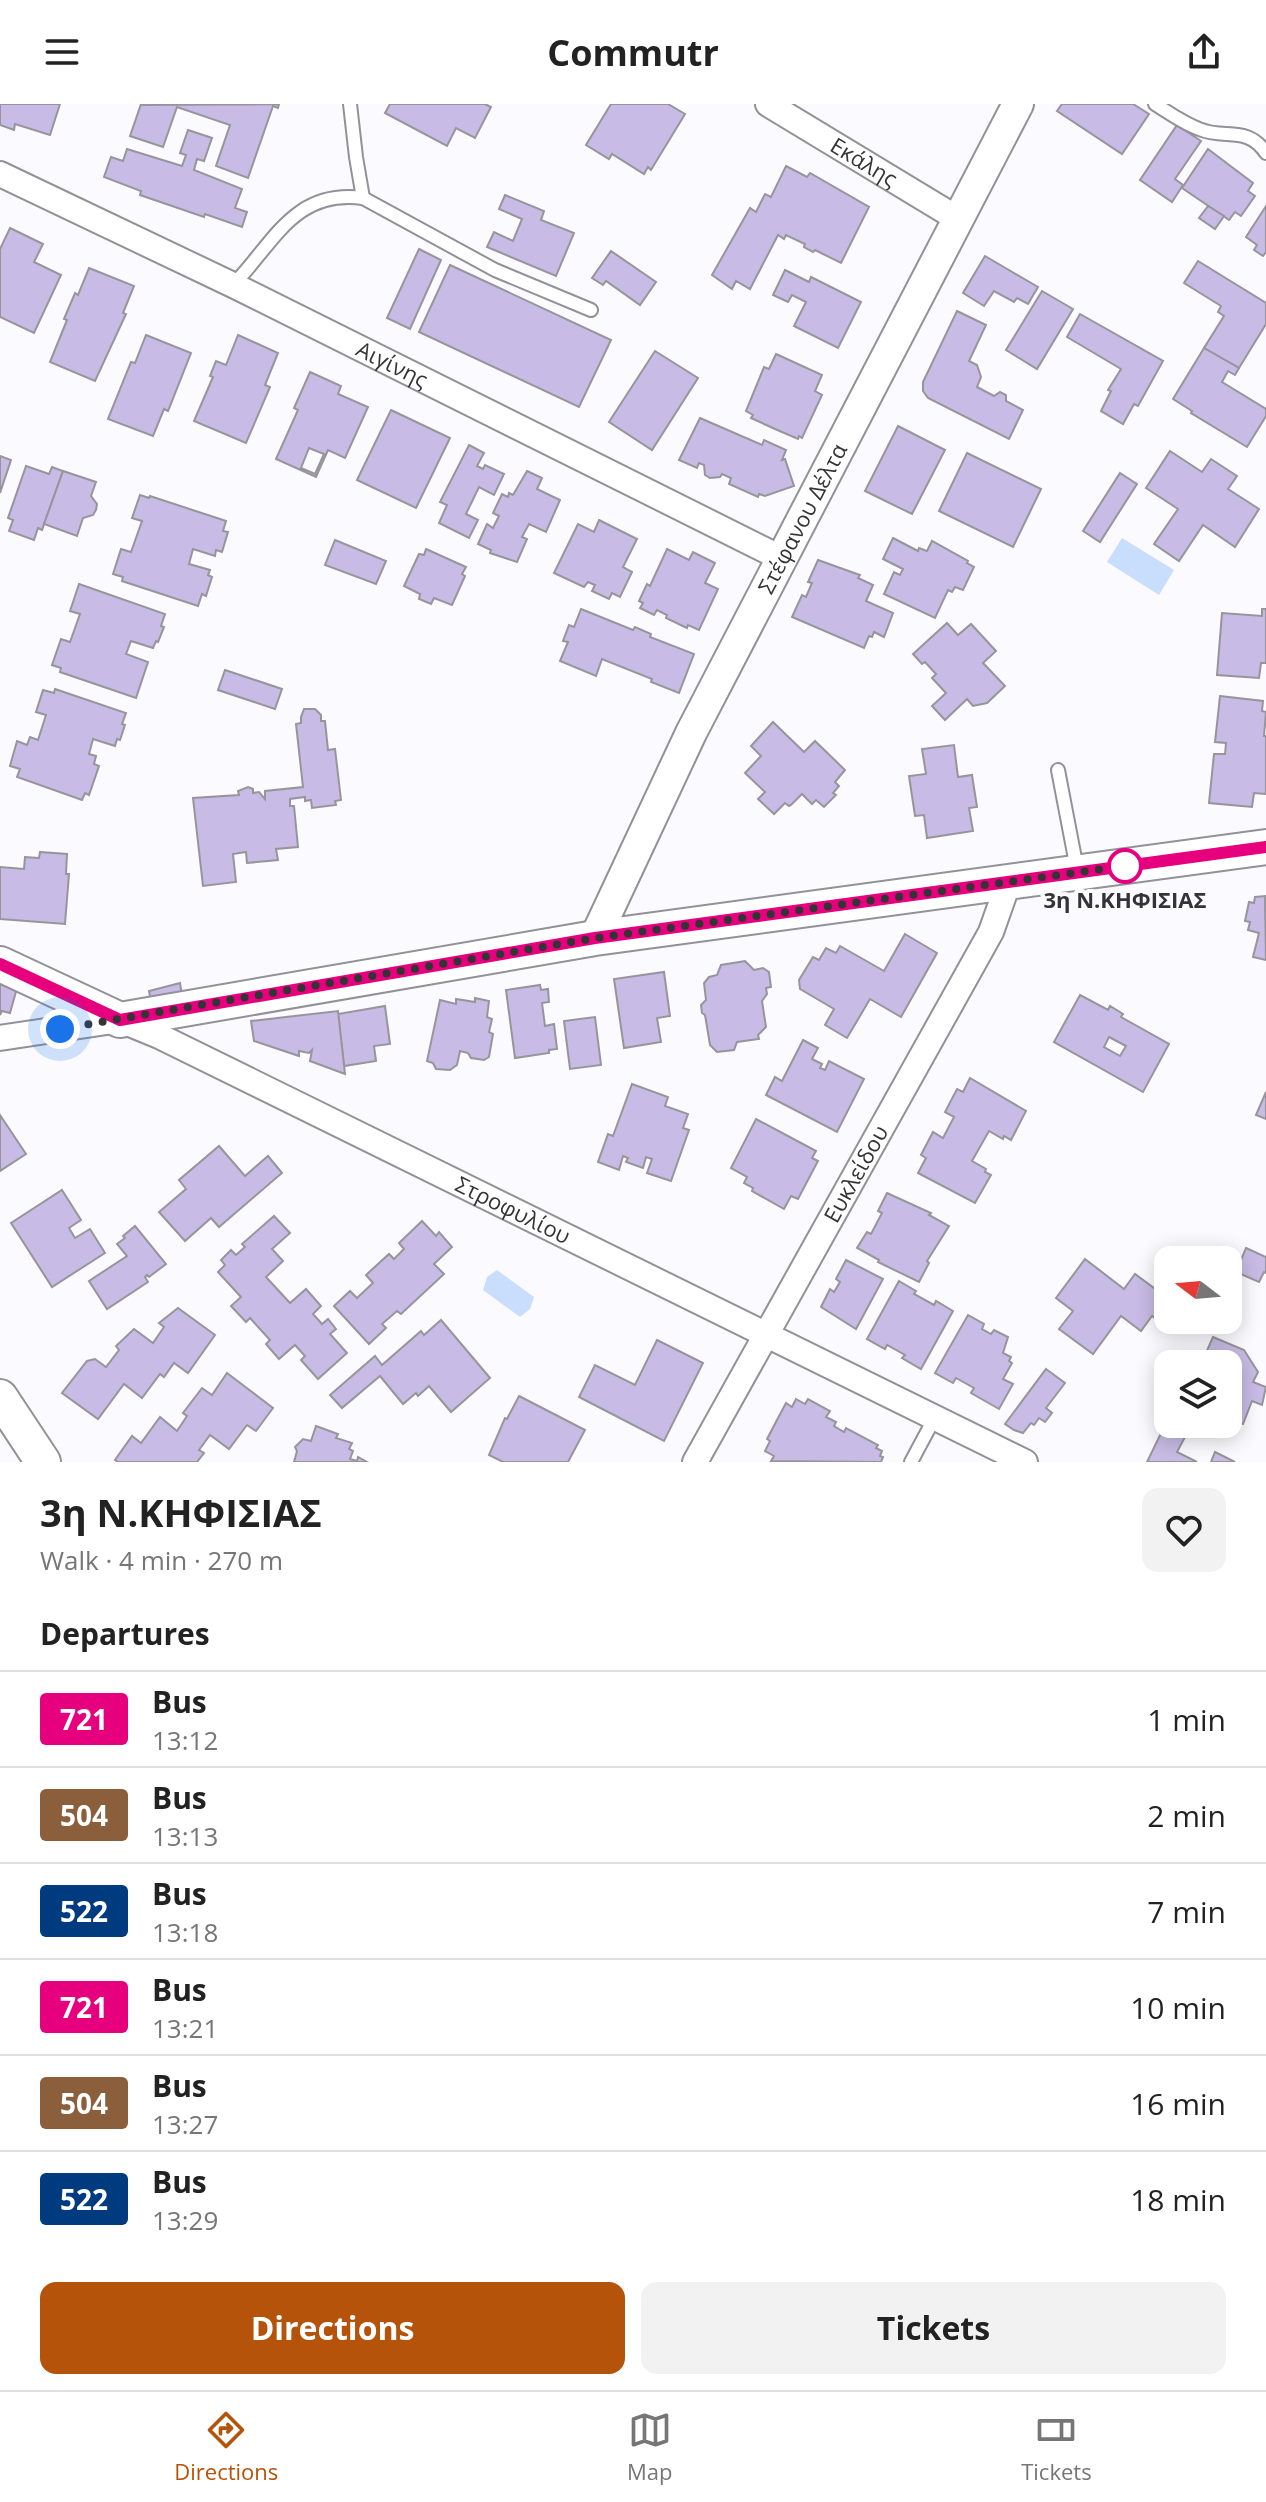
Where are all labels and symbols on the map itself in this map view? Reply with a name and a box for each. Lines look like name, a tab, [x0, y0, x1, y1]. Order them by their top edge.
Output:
street label: Εκάλης	[825, 129, 904, 193]
street label: Αιγίνης	[352, 333, 434, 394]
street label: Στέφανου Δέλτα	[750, 437, 853, 599]
marker: 3η Ν.ΚΗΦΙΣΙΑΣ	[1108, 849, 1142, 883]
place label: 3η Ν.ΚΗΦΙΣΙΑΣ	[1043, 884, 1207, 914]
your location	[40, 1009, 80, 1049]
street label: Ευκλείδου	[816, 1119, 894, 1227]
street label: Στροφυλίου	[451, 1168, 576, 1250]
north arrow	[1154, 1246, 1242, 1334]

